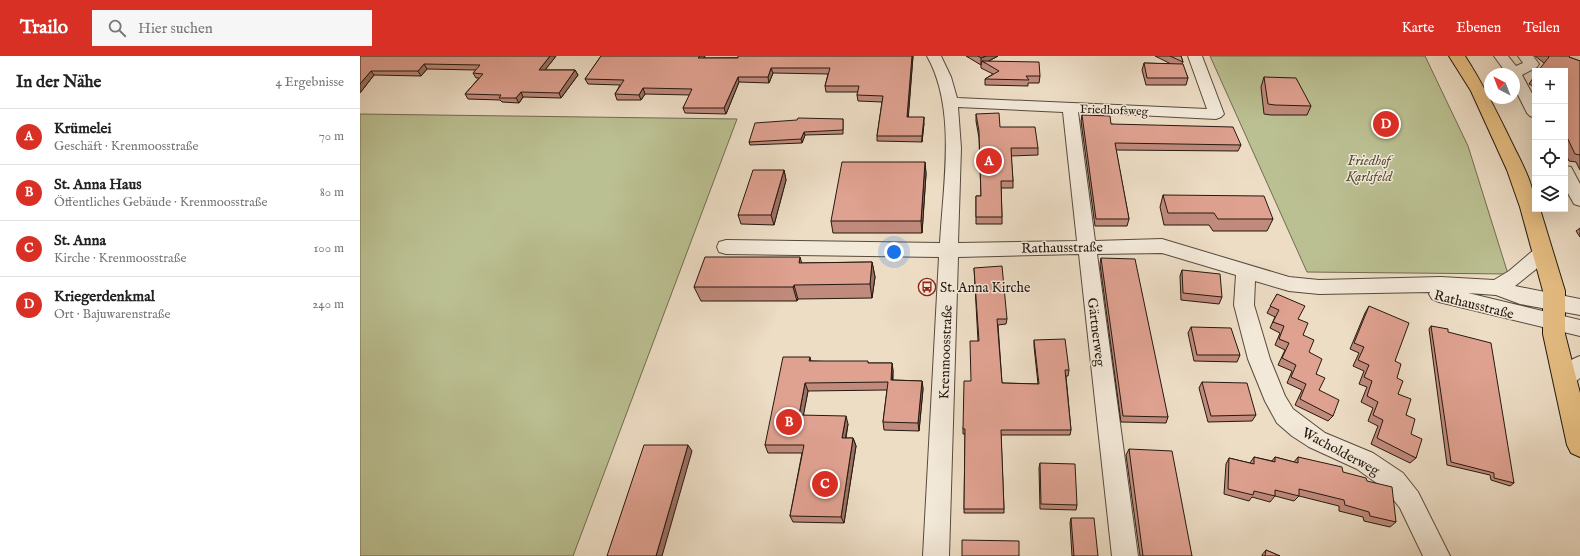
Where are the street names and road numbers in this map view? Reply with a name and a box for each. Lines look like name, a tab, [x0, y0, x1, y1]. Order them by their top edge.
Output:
street label: Friedhofsweg	[1080, 102, 1149, 119]
street label: Rathausstraße	[1021, 238, 1104, 258]
street label: Rathausstraße	[1432, 286, 1516, 324]
street label: Gärtnerweg	[1083, 297, 1109, 368]
street label: Krenmoosstraße	[935, 304, 957, 400]
street label: Wacholderweg	[1299, 424, 1383, 480]

